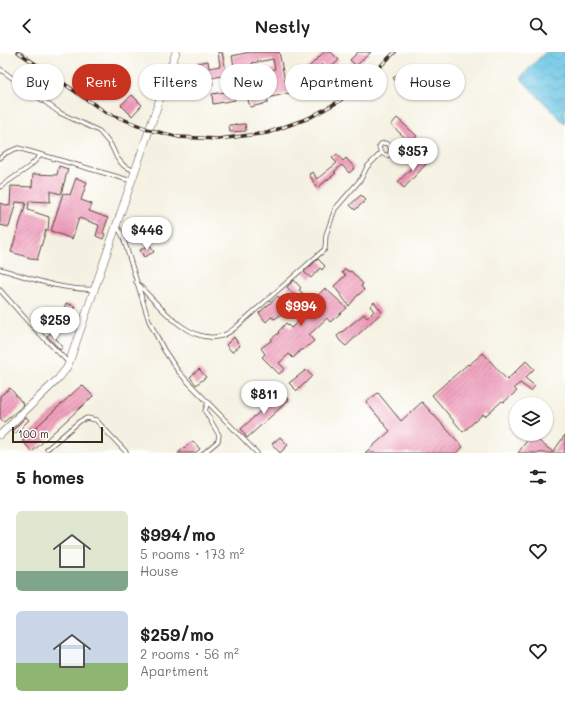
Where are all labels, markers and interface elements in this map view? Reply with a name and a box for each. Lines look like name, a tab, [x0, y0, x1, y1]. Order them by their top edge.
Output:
text: Nestly	[255, 14, 310, 38]
icon: back	[16, 15, 38, 37]
icon: search	[527, 15, 549, 37]
chip: Buy	[12, 64, 64, 100]
chip: Rent	[72, 64, 131, 100]
chip: Filters	[139, 64, 212, 100]
chip: New	[220, 64, 277, 100]
chip: Apartment	[285, 64, 387, 100]
chip: House	[395, 64, 465, 100]
pin: $357	[389, 138, 437, 172]
text: $357	[398, 142, 428, 159]
pin: $446	[123, 217, 171, 251]
text: $446	[131, 221, 163, 238]
pin: $994	[277, 293, 325, 327]
text: $994	[285, 297, 317, 314]
pin: $259	[31, 307, 79, 341]
text: $259	[40, 311, 70, 328]
pin: $811	[240, 381, 288, 415]
text: $811	[250, 385, 278, 402]
map controls	[509, 397, 553, 441]
button: layers	[509, 397, 553, 441]
scale bar	[12, 425, 103, 444]
text: 100 m	[18, 426, 49, 441]
text: 5 homes	[16, 466, 84, 488]
icon: filters	[527, 466, 549, 488]
text: $994/mo	[140, 523, 215, 545]
icon: home	[48, 527, 96, 575]
icon: heart	[527, 540, 549, 562]
text: 5 rooms · 173 m²	[140, 545, 244, 562]
text: House	[140, 562, 178, 579]
text: $259/mo	[140, 623, 214, 645]
icon: home	[48, 627, 96, 675]
icon: heart	[527, 640, 549, 662]
text: 2 rooms · 56 m²	[140, 645, 239, 662]
text: Apartment	[140, 662, 209, 679]

